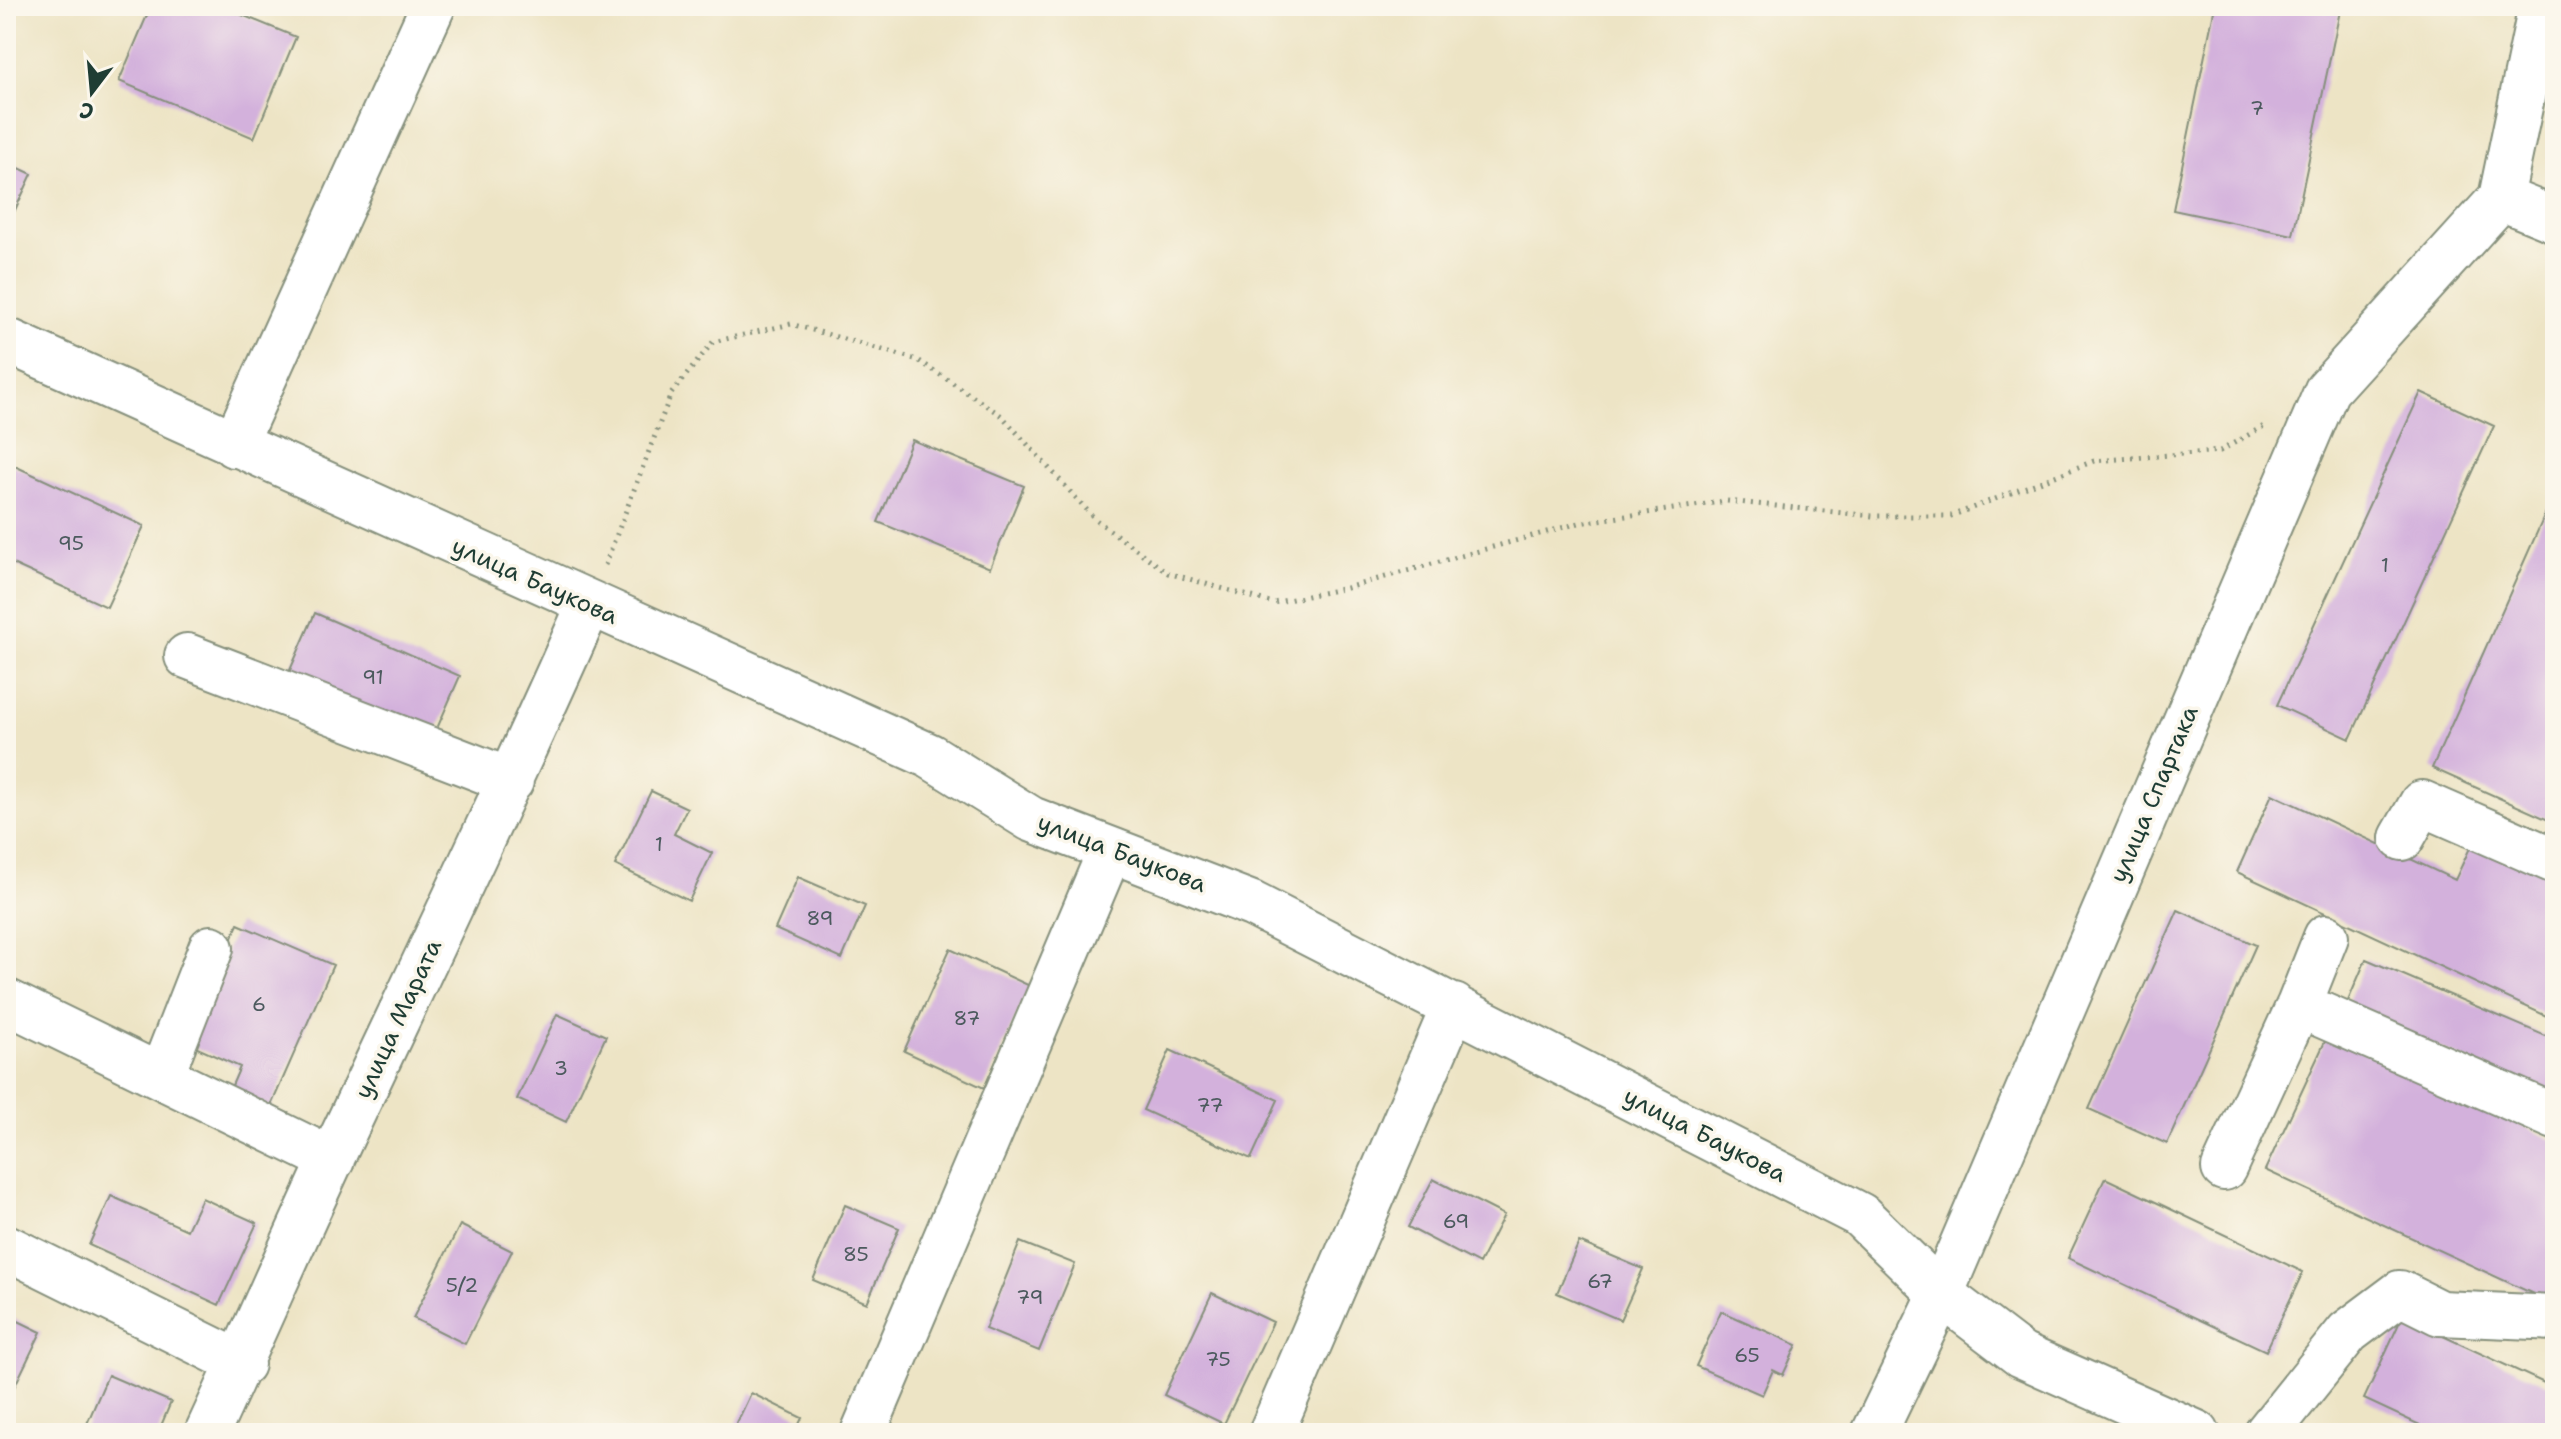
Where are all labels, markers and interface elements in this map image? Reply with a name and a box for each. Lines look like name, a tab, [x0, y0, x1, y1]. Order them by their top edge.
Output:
north arrow	[52, 52, 132, 132]
text: С	[76, 95, 97, 127]
house number: 7	[2250, 95, 2264, 121]
house number: 95	[58, 530, 84, 556]
street label: улица Баукова	[447, 530, 623, 632]
house number: 1	[2381, 552, 2389, 578]
house number: 91	[362, 664, 384, 690]
street label: улица Спартака	[2102, 700, 2206, 887]
street label: улица Баукова	[1033, 806, 1211, 900]
house number: 1	[655, 831, 663, 857]
house number: 89	[807, 905, 834, 931]
street label: улица Марата	[347, 934, 449, 1104]
house number: 6	[252, 991, 266, 1017]
house number: 87	[954, 1005, 980, 1031]
house number: 3	[554, 1055, 568, 1081]
street label: улица Баукова	[1618, 1080, 1792, 1190]
house number: 77	[1197, 1092, 1223, 1118]
house number: 69	[1443, 1208, 1469, 1234]
house number: 85	[843, 1241, 869, 1267]
house number: 67	[1587, 1268, 1613, 1294]
house number: 5/2	[446, 1272, 478, 1298]
house number: 79	[1016, 1284, 1044, 1310]
house number: 65	[1734, 1342, 1760, 1368]
house number: 75	[1205, 1346, 1231, 1372]

